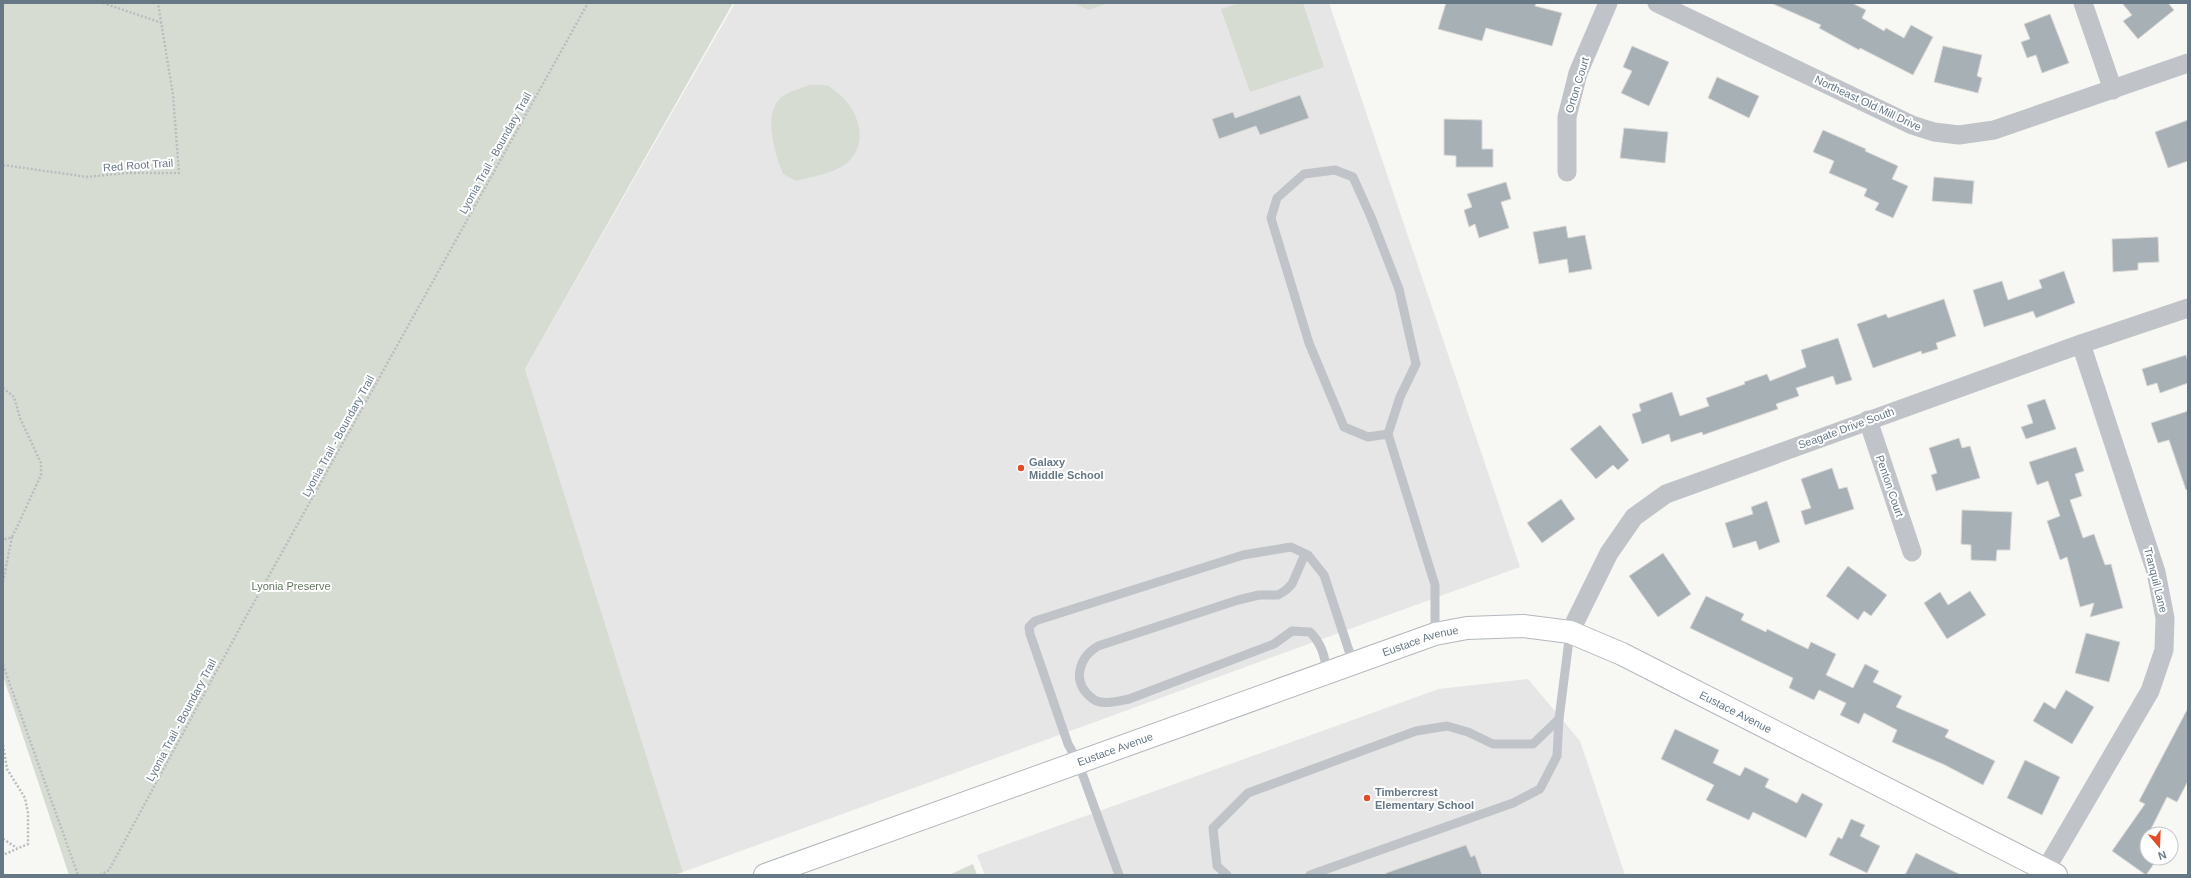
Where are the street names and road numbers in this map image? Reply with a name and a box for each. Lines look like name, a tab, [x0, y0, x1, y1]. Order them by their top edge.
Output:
street label: Orton Court	[1563, 56, 1591, 114]
street label: Northeast Old Mill Drive	[1813, 73, 1923, 133]
street label: Lyonia Trail - Boundary Trail	[457, 90, 533, 216]
street label: Red Root Trail	[103, 157, 173, 173]
street label: Lyonia Trail - Boundary Trail	[300, 373, 376, 499]
street label: Seagate Drive South	[1796, 405, 1896, 451]
street label: Penton Court	[1874, 453, 1906, 519]
street label: Tranquil Lane	[2142, 546, 2170, 614]
street label: Eustace Avenue	[1381, 624, 1459, 659]
street label: Lyonia Trail - Boundary Trail	[144, 657, 218, 783]
street label: Eustace Avenue	[1698, 689, 1774, 735]
street label: Eustace Avenue	[1076, 730, 1154, 768]

